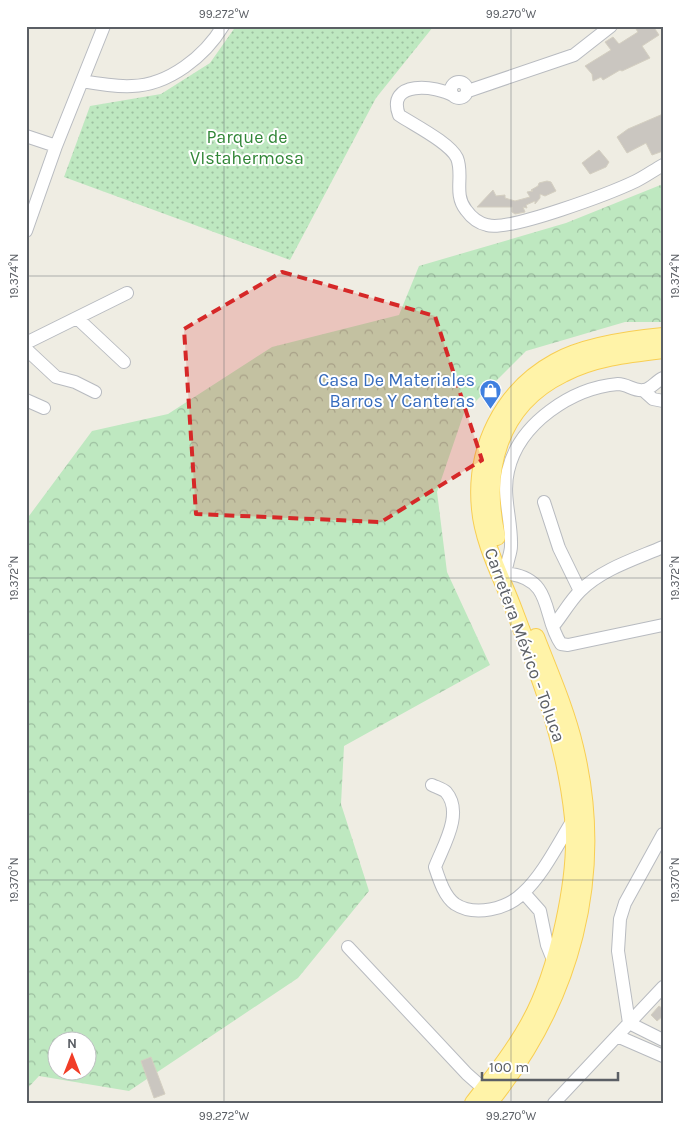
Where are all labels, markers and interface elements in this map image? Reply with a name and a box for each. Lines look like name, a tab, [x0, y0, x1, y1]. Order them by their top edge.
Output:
text: 99.272°W	[199, 7, 249, 21]
text: 99.270°W	[486, 7, 537, 21]
park label: Parque de VIstahermosa	[190, 126, 304, 169]
text: 19.374°N	[7, 254, 21, 298]
text: 19.374°N	[668, 254, 682, 298]
place label: Casa De Materiales Barros Y Canteras	[318, 369, 475, 412]
shop icon: Casa De Materiales Barros Y Canteras	[479, 378, 503, 409]
street label: Carretera México - Toluca	[480, 545, 570, 745]
text: 19.372°N	[7, 555, 21, 601]
text: 19.372°N	[668, 555, 682, 601]
text: 19.370°N	[7, 857, 21, 903]
text: 19.370°N	[668, 857, 682, 903]
north arrow	[48, 1032, 98, 1082]
text: N	[67, 1035, 77, 1052]
scale bar	[482, 1049, 618, 1081]
text: 100 m	[489, 1058, 529, 1076]
text: 99.272°W	[199, 1109, 249, 1123]
text: 99.270°W	[486, 1109, 537, 1123]

